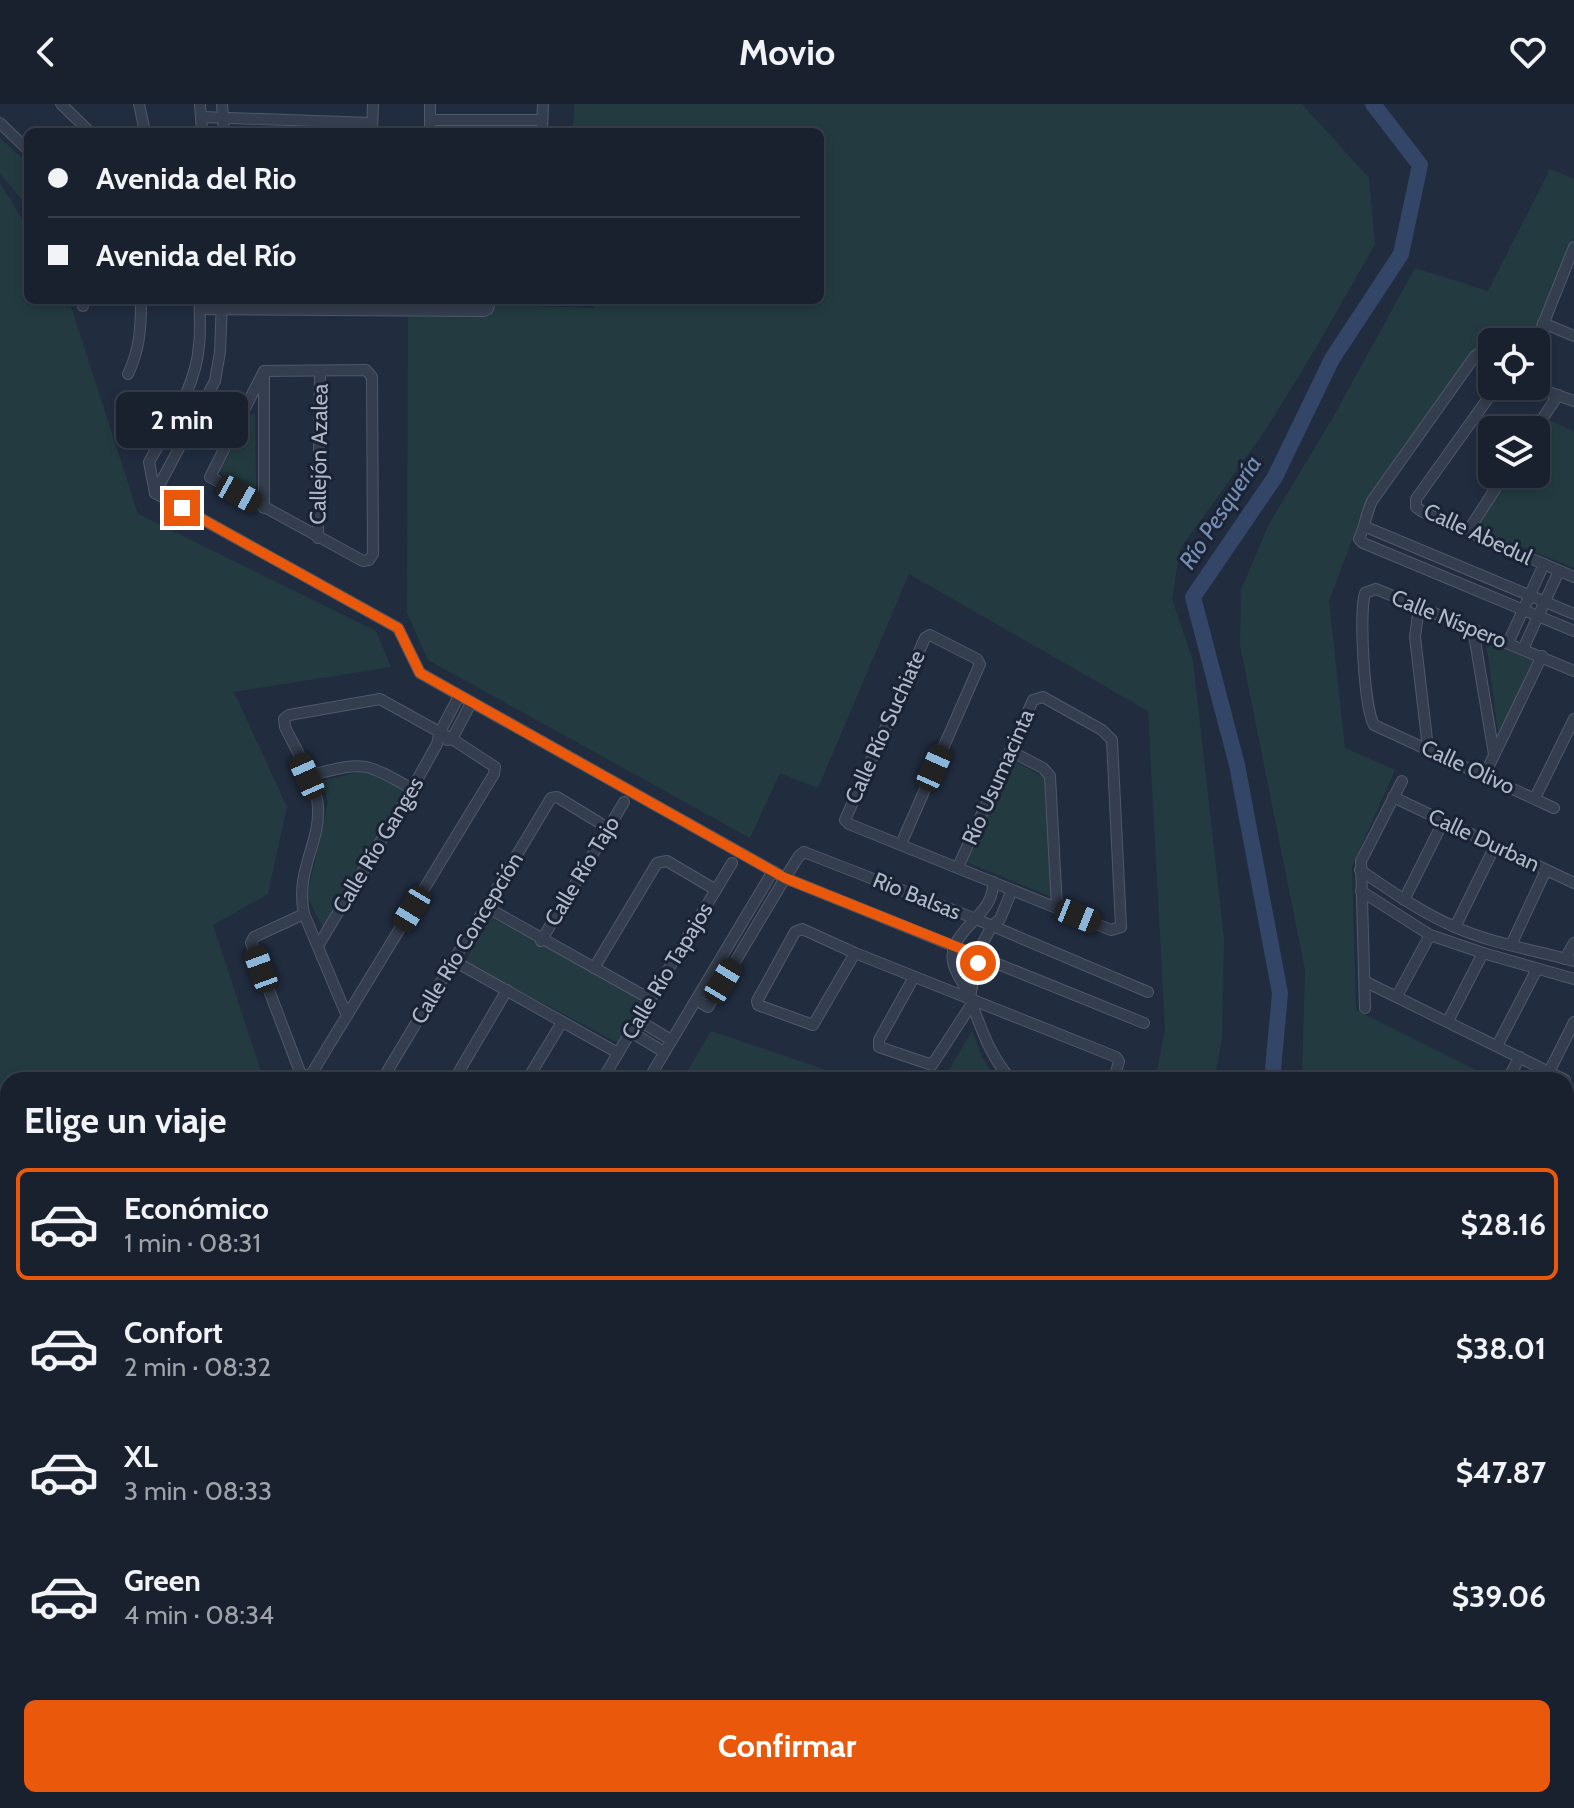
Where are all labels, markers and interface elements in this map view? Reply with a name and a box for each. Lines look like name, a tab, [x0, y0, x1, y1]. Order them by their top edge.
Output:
icon: back	[24, 30, 68, 74]
text: Movio	[739, 30, 835, 74]
icon: heart	[1506, 30, 1550, 74]
text: Avenida del Rio	[96, 160, 296, 197]
text: Avenida del Río	[96, 237, 296, 274]
map controls	[1478, 328, 1550, 488]
button: locate	[1478, 328, 1550, 400]
street label: Callejón Azalea	[304, 383, 334, 525]
callout: 2 min	[116, 392, 248, 448]
text: 2 min	[151, 404, 213, 436]
button: layers	[1478, 416, 1550, 488]
water label: Río Pesquería	[1173, 450, 1267, 574]
car	[212, 472, 266, 516]
route end	[164, 490, 200, 526]
street label: Calle Abedul	[1419, 497, 1537, 571]
street label: Calle Níspero	[1387, 584, 1511, 654]
street label: Calle Río Suchiate	[839, 646, 931, 808]
street label: Río Usumacinta	[956, 705, 1040, 849]
street label: Calle Olivo	[1417, 734, 1519, 800]
car	[913, 741, 955, 795]
car	[286, 749, 328, 803]
street label: Calle Río Ganges	[327, 772, 429, 918]
street label: Calle Durban	[1424, 802, 1544, 878]
street label: Calle Río Tajo	[539, 811, 625, 931]
street label: Calle Río Concepción	[405, 847, 529, 1029]
street label: Rio Balsas	[869, 866, 965, 926]
car	[389, 882, 435, 936]
car	[1051, 896, 1105, 936]
street label: Calle Río Tapajos	[615, 898, 719, 1044]
car	[242, 942, 280, 996]
route start	[960, 945, 996, 981]
car	[700, 954, 746, 1008]
text: Elige un viaje	[24, 1098, 227, 1142]
icon: car	[28, 1188, 100, 1260]
text: Económico	[124, 1190, 269, 1227]
text: $28.16	[1461, 1206, 1546, 1243]
text: 1 min · 08:31	[124, 1227, 261, 1259]
icon: car	[28, 1312, 100, 1384]
text: Confort	[124, 1314, 223, 1351]
text: $38.01	[1456, 1330, 1546, 1367]
text: 2 min · 08:32	[124, 1351, 271, 1383]
icon: car	[28, 1436, 100, 1508]
text: XL	[124, 1438, 158, 1475]
text: $47.87	[1456, 1454, 1546, 1491]
text: 3 min · 08:33	[124, 1475, 272, 1507]
icon: car	[28, 1560, 100, 1632]
text: Green	[124, 1562, 201, 1599]
text: $39.06	[1452, 1578, 1546, 1615]
text: 4 min · 08:34	[124, 1599, 274, 1631]
button: Confirmar	[24, 1700, 1550, 1792]

